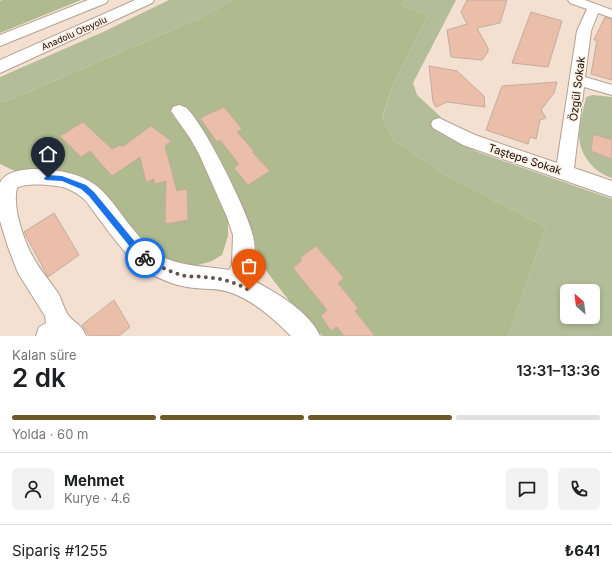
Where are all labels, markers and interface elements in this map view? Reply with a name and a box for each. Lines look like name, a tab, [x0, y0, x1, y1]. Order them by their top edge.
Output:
street label: Anadolu Otoyolu	[40, 14, 108, 52]
street label: Özgül Sokak	[566, 56, 588, 122]
pin	[31, 137, 65, 178]
street label: Taştepe Sokak	[487, 141, 563, 177]
icon: home	[37, 143, 59, 165]
courier	[125, 238, 165, 278]
icon: bike	[134, 247, 156, 269]
pin	[232, 249, 266, 290]
icon: bag	[238, 255, 260, 277]
north arrow	[560, 284, 600, 324]
map controls	[560, 284, 600, 324]
text: Kalan süre	[12, 347, 77, 363]
text: 13:31–13:36	[516, 361, 600, 380]
text: 2 dk	[12, 362, 66, 393]
text: Yolda · 60 m	[12, 426, 88, 442]
button: person	[12, 468, 54, 510]
button: chat	[506, 468, 548, 510]
button: phone	[558, 468, 600, 510]
text: Mehmet	[64, 471, 124, 490]
text: Kurye · 4.6	[64, 490, 130, 506]
text: Sipariş #1255	[12, 541, 108, 560]
text: ₺641	[565, 541, 600, 560]

